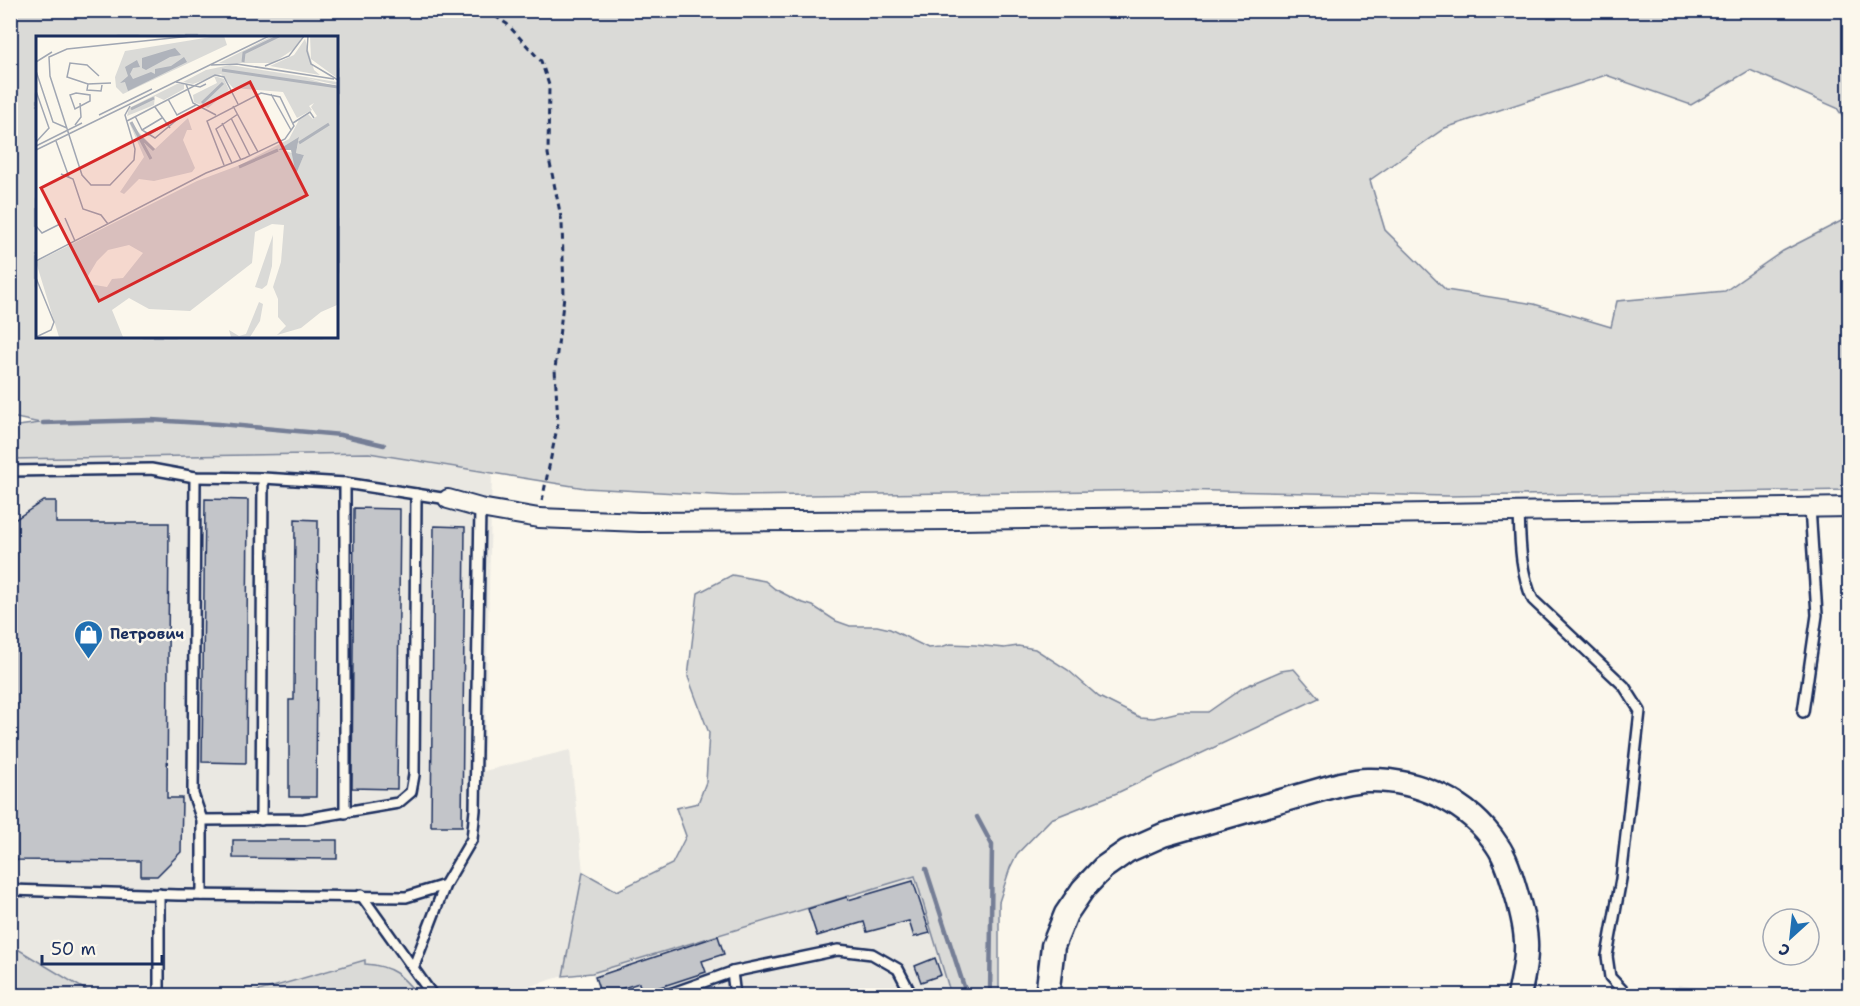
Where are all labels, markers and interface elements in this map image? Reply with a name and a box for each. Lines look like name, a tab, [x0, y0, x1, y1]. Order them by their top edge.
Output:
inset map	[36, 36, 338, 338]
shop icon: Петрович	[73, 618, 105, 660]
place label: Петрович	[110, 624, 184, 644]
north arrow	[1761, 907, 1821, 967]
scale bar	[42, 928, 162, 966]
text: 50 m	[51, 937, 96, 961]
text: С	[1775, 938, 1794, 962]

